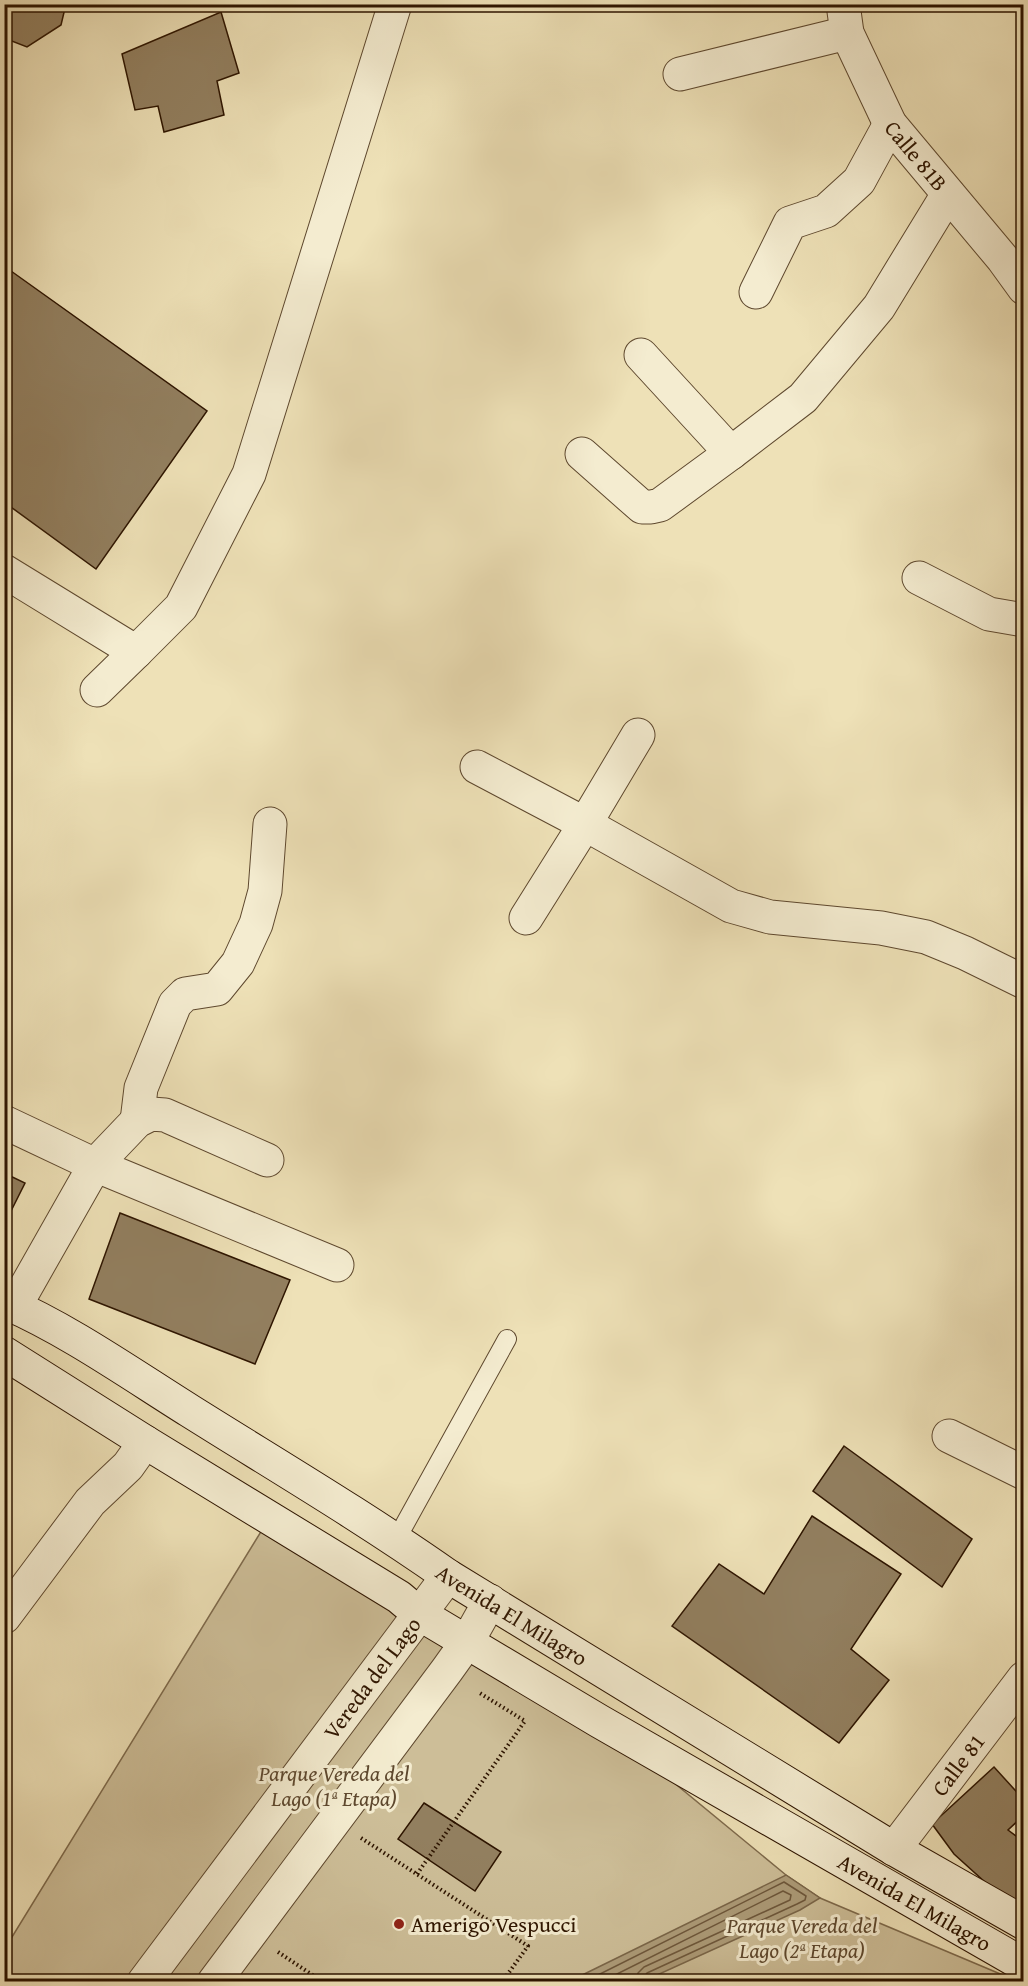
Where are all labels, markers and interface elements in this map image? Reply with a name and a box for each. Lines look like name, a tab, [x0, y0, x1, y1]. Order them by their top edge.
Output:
street label: Calle 81B	[877, 113, 955, 198]
street label: Avenida El Milagro	[430, 1556, 594, 1674]
street label: Vereda del Lago	[315, 1610, 428, 1746]
street label: Calle 81	[924, 1727, 992, 1803]
park label: Parque Vereda del Lago (1ª Etapa)	[258, 1757, 409, 1814]
street label: Avenida El Milagro	[832, 1845, 998, 1959]
place label: Amerigo Vespucci	[411, 1908, 577, 1940]
park label: Parque Vereda del Lago (2ª Etapa)	[726, 1909, 877, 1966]
marker: Amerigo Vespucci	[392, 1917, 406, 1931]

